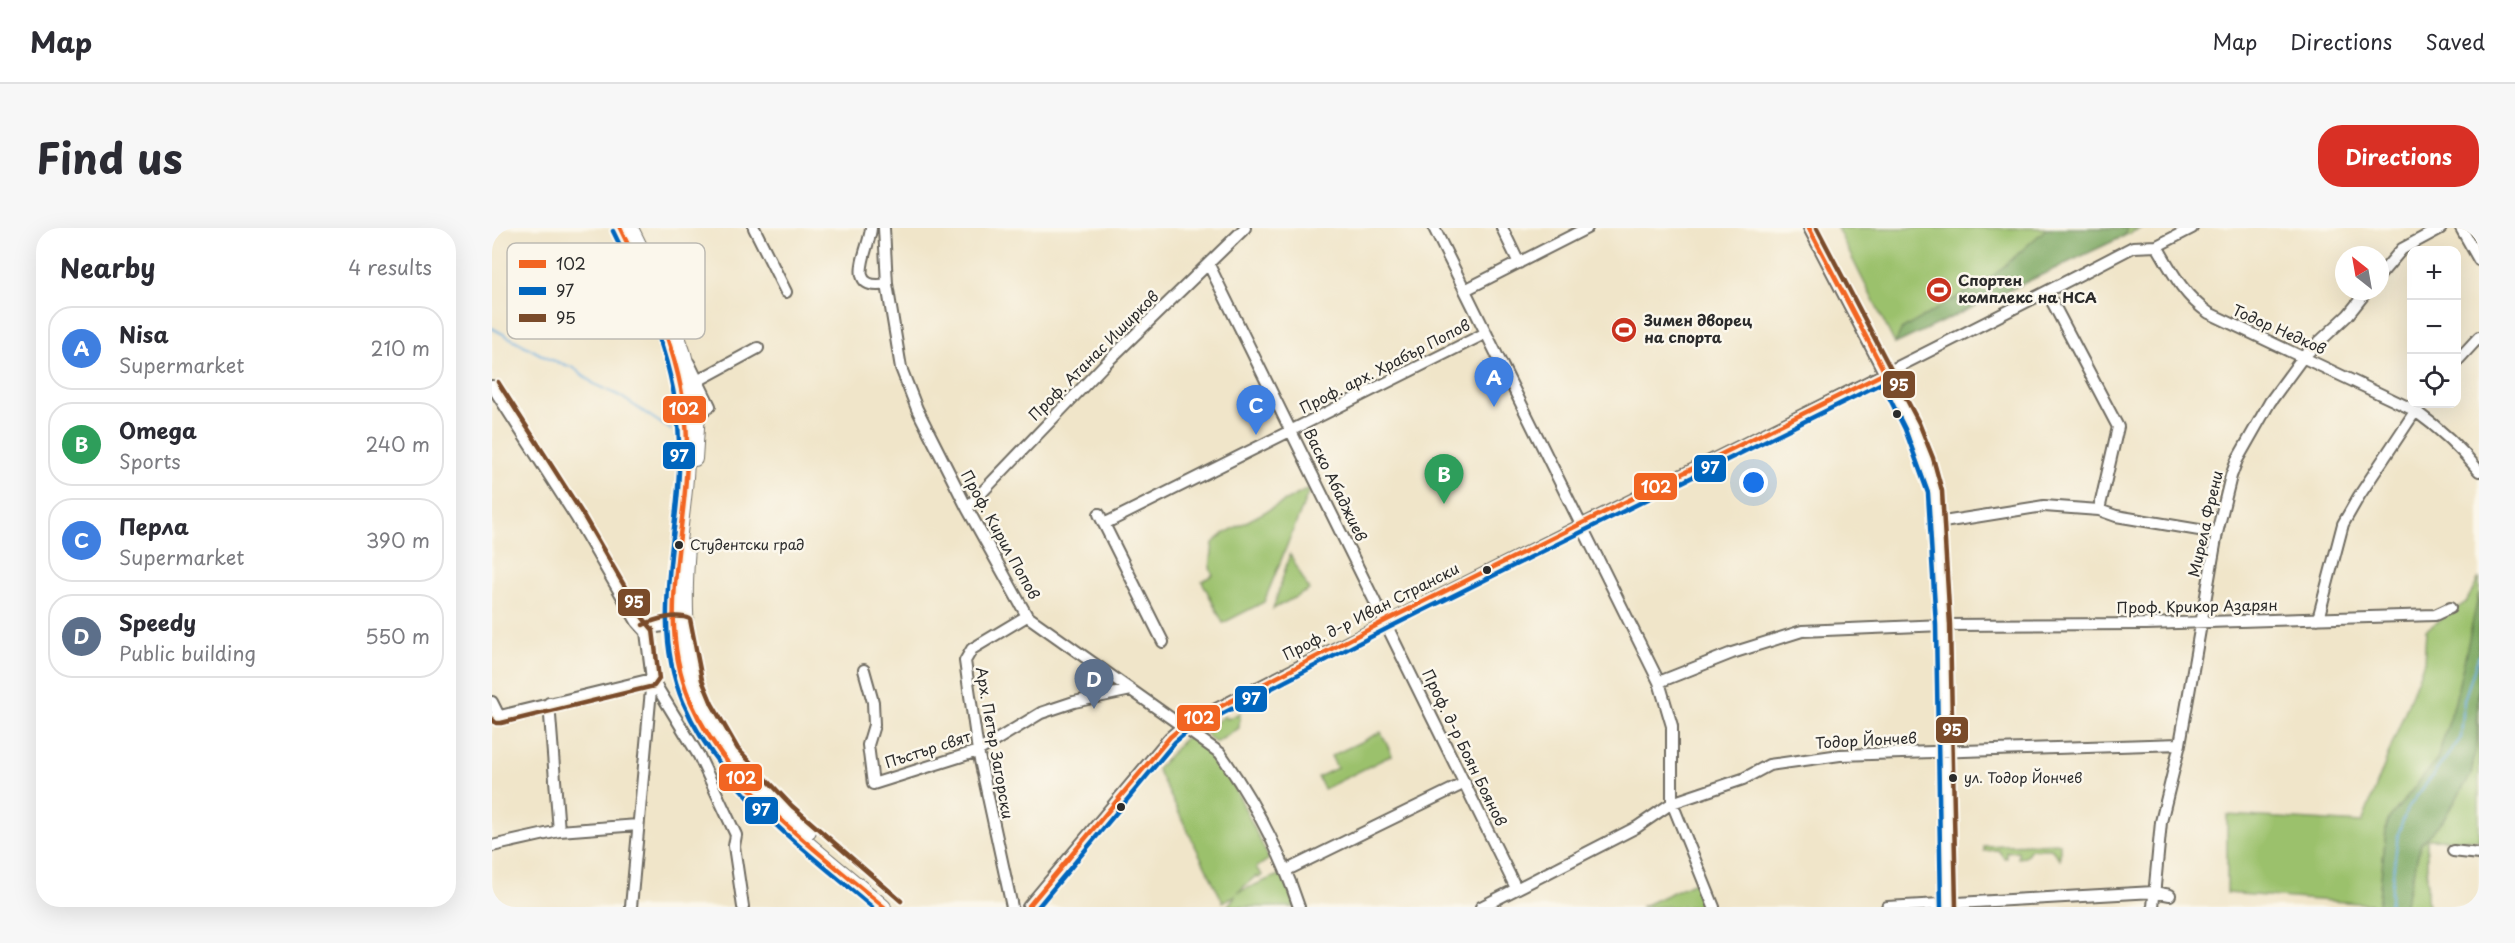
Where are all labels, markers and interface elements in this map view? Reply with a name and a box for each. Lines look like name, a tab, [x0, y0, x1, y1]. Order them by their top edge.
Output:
text: Map	[30, 20, 92, 63]
text: Map	[2212, 25, 2257, 57]
text: Directions	[2290, 25, 2392, 57]
text: Saved	[2425, 25, 2485, 57]
text: Find us	[36, 125, 183, 188]
button: Directions	[2318, 125, 2479, 187]
legend	[507, 243, 705, 339]
north arrow	[2335, 246, 2389, 300]
map controls	[2407, 246, 2461, 408]
button: +	[2407, 246, 2461, 300]
text: Nearby	[60, 248, 155, 287]
text: 102	[556, 251, 586, 275]
text: 4 results	[348, 252, 432, 282]
place label: Спортен комплекс на НСА	[1958, 268, 2097, 308]
sports icon: Спортен комплекс на НСА	[1924, 275, 1954, 305]
text: 97	[556, 278, 574, 302]
street label: Проф. Атанас Иширков	[1023, 284, 1164, 425]
street label: Тодор Недков	[2229, 298, 2331, 360]
button: −	[2407, 300, 2461, 354]
text: 95	[556, 305, 576, 329]
place label: Зимен дворец на спорта	[1643, 308, 1753, 348]
street label: Проф. арх. Храбър Попов	[1295, 312, 1474, 419]
sports icon: Зимен дворец на спорта	[1609, 315, 1639, 345]
text: Nisa	[119, 317, 169, 350]
text: A	[74, 333, 89, 363]
text: 210 m	[371, 333, 430, 363]
text: Supermarket	[119, 350, 245, 380]
button: locate	[2407, 354, 2461, 408]
pin: A	[1474, 358, 1514, 407]
line badge: 95	[1882, 370, 1916, 399]
text: 95	[1889, 372, 1909, 396]
pin: C	[1236, 386, 1275, 435]
line badge: 102	[662, 395, 707, 424]
text: 102	[669, 396, 699, 420]
unlabelled marker	[1891, 408, 1903, 420]
text: Omega	[119, 413, 197, 446]
street label: Васко Абаджиев	[1299, 424, 1374, 545]
text: B	[75, 429, 88, 459]
text: 240 m	[365, 429, 430, 459]
line badge: 97	[662, 441, 696, 470]
text: 97	[670, 443, 689, 467]
text: Sports	[119, 446, 181, 476]
pin: B	[1424, 454, 1464, 504]
line badge: 97	[1693, 454, 1727, 483]
text: 97	[1701, 455, 1720, 479]
street label: Проф. Кирил Попов	[956, 465, 1047, 603]
your location	[1739, 468, 1768, 497]
street label: Мирела Френи	[2181, 468, 2228, 579]
line badge: 102	[1633, 472, 1678, 501]
text: 102	[1641, 474, 1671, 498]
text: Перла	[119, 509, 189, 542]
text: C	[74, 525, 89, 555]
text: 390 m	[366, 525, 430, 555]
place label: Студентски град	[690, 534, 804, 555]
marker: Студентски град	[673, 539, 685, 551]
text: Supermarket	[119, 542, 245, 572]
street label: Проф. д-р Иван Странски	[1278, 556, 1463, 665]
unlabelled marker	[1481, 564, 1493, 576]
line badge: 95	[617, 588, 651, 617]
text: 95	[624, 589, 644, 613]
street label: Проф. Крикор Азарян	[2116, 593, 2278, 618]
text: Speedy	[119, 605, 196, 638]
text: D	[74, 621, 89, 651]
text: 550 m	[365, 621, 430, 651]
text: Public building	[119, 638, 256, 668]
pin: D	[1074, 660, 1114, 709]
street label: Арх. Петър Загорски	[971, 665, 1020, 821]
street label: Проф. д-р Боян Боянов	[1417, 665, 1514, 830]
line badge: 97	[1234, 685, 1268, 713]
text: 97	[1242, 686, 1261, 710]
line badge: 102	[1176, 704, 1221, 732]
text: 102	[1184, 705, 1214, 729]
line badge: 95	[1935, 716, 1969, 744]
text: 95	[1942, 717, 1962, 741]
street label: Пъстър свят	[882, 724, 974, 773]
street label: Тодор Йончев	[1814, 725, 1918, 754]
line badge: 102	[718, 763, 763, 792]
text: 102	[726, 765, 756, 789]
place label: ул. Тодор Йончев	[1964, 767, 2082, 788]
marker: ул. Тодор Йончев	[1947, 772, 1959, 784]
line badge: 97	[744, 796, 779, 825]
text: 97	[752, 797, 771, 821]
unlabelled marker	[1115, 801, 1127, 813]

